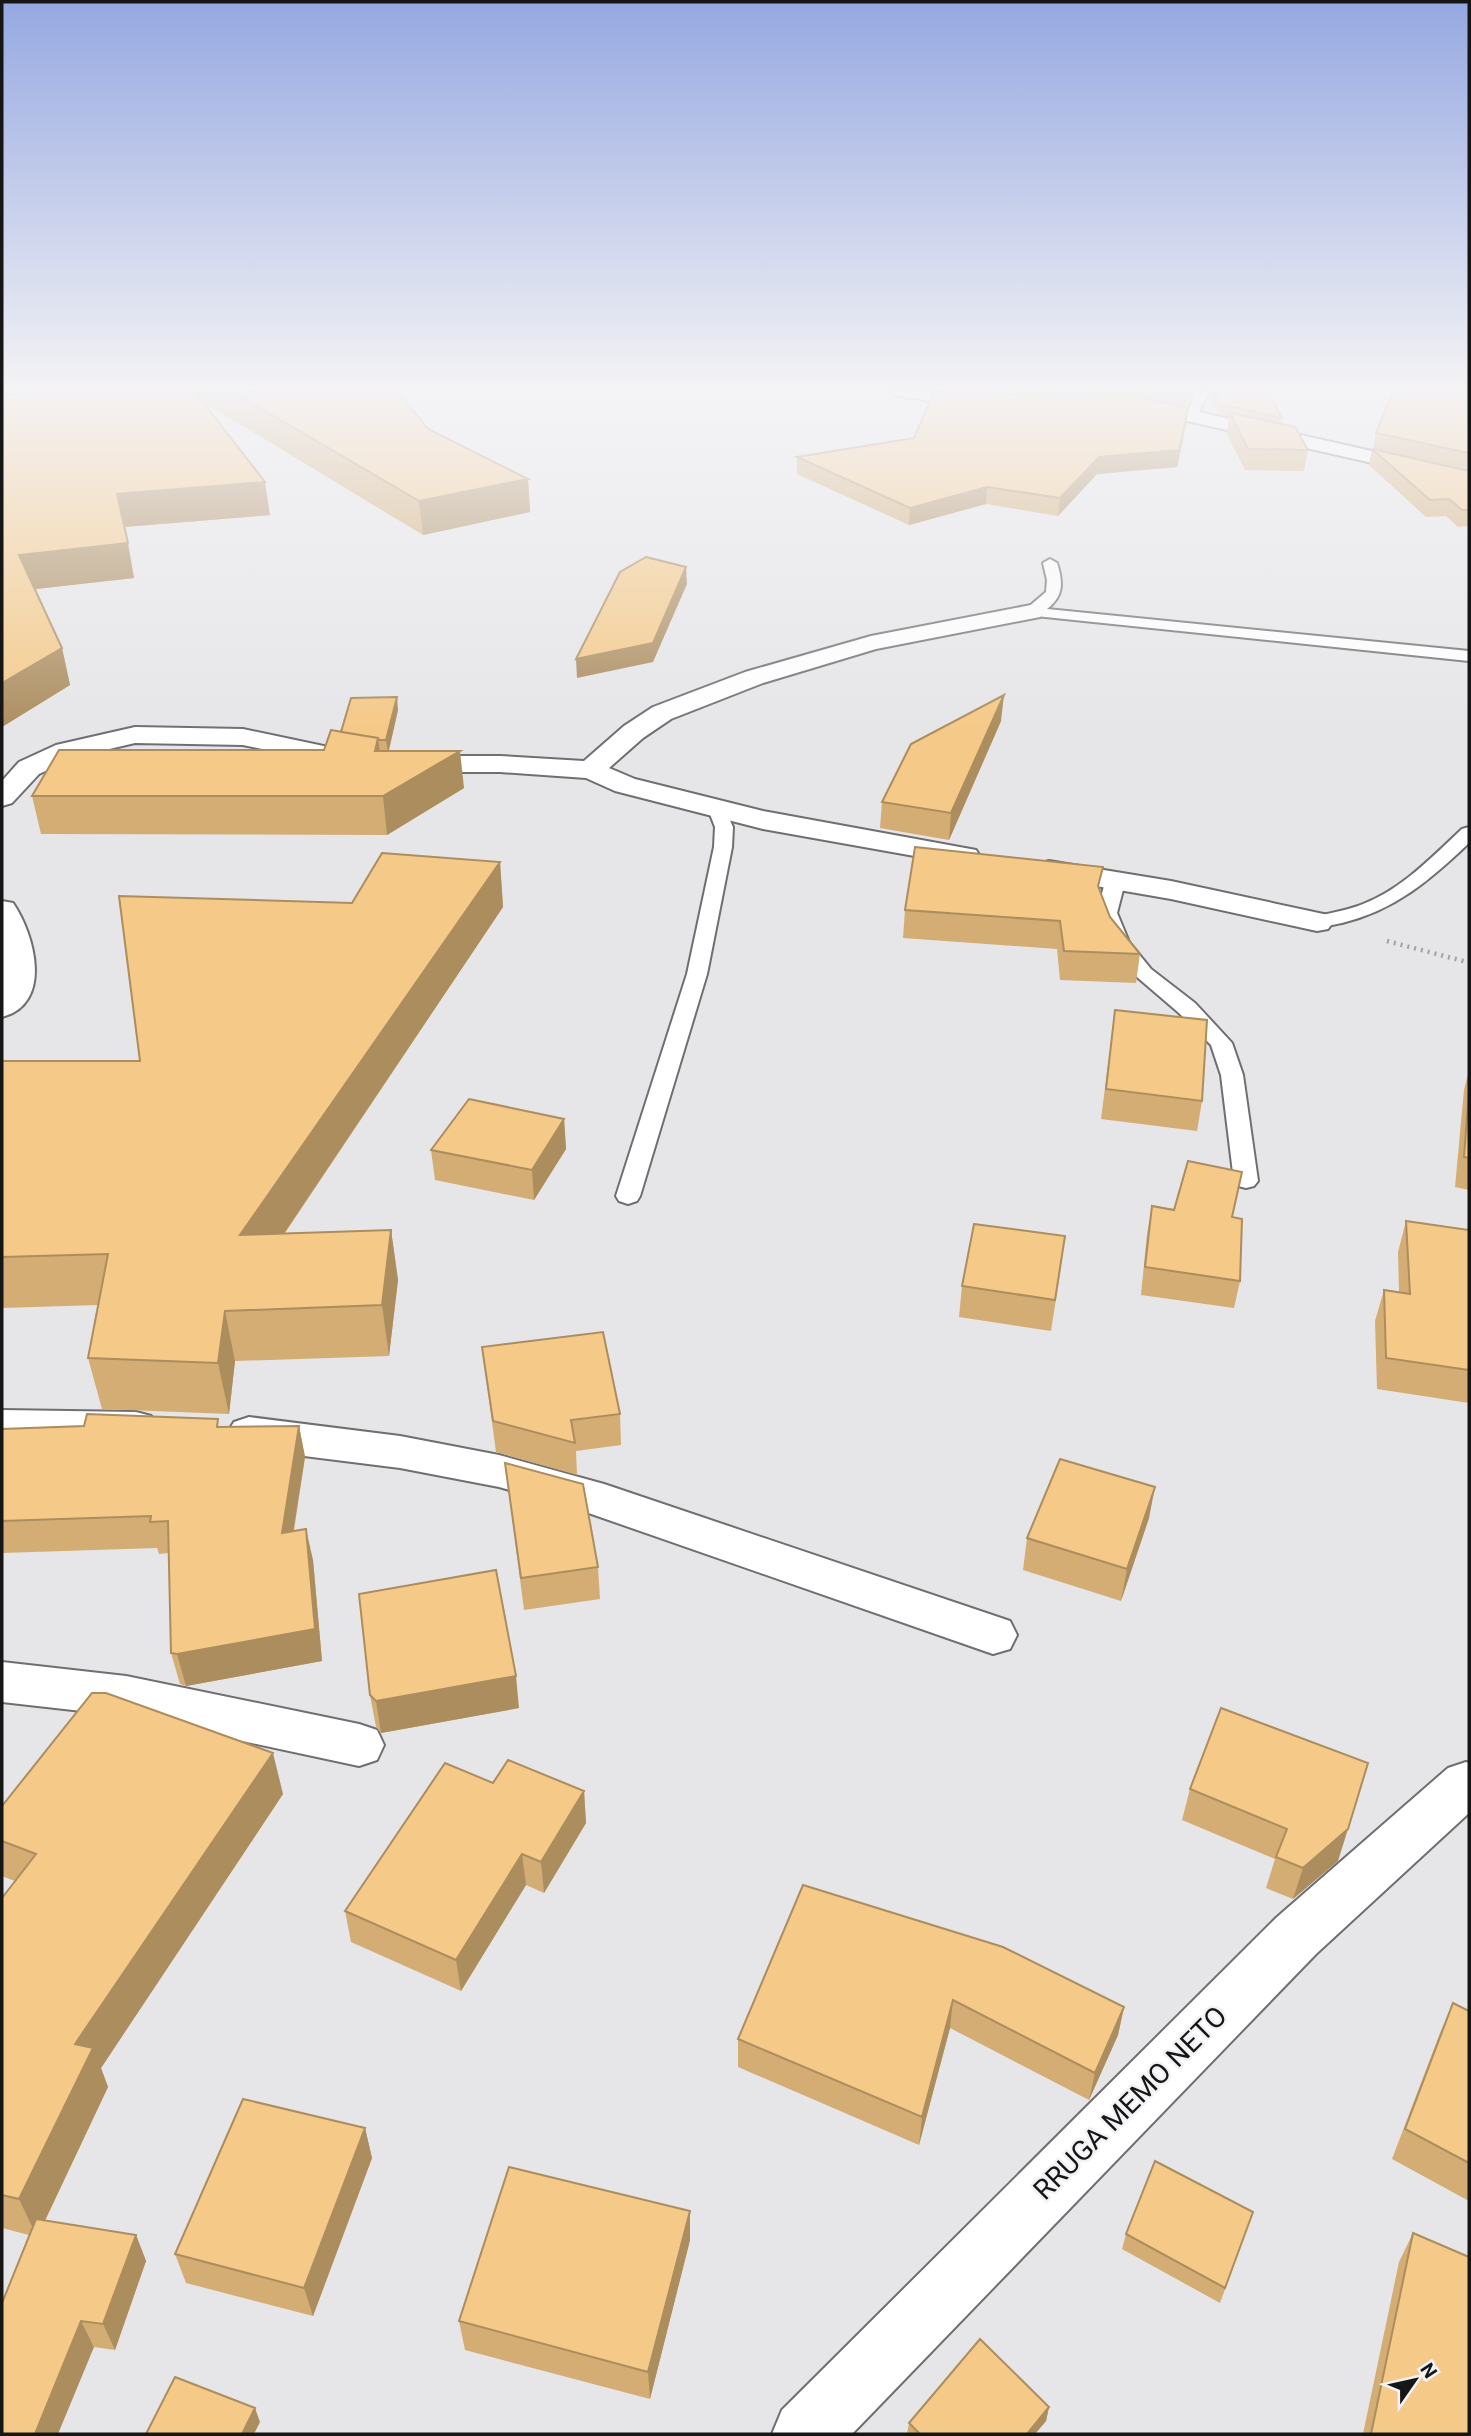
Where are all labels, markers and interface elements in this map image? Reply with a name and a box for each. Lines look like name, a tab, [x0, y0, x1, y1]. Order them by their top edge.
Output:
street label: RRUGA MEMO NETO	[1027, 2000, 1233, 2206]
north arrow	[1380, 2345, 1450, 2415]
text: N	[1415, 2359, 1442, 2383]

